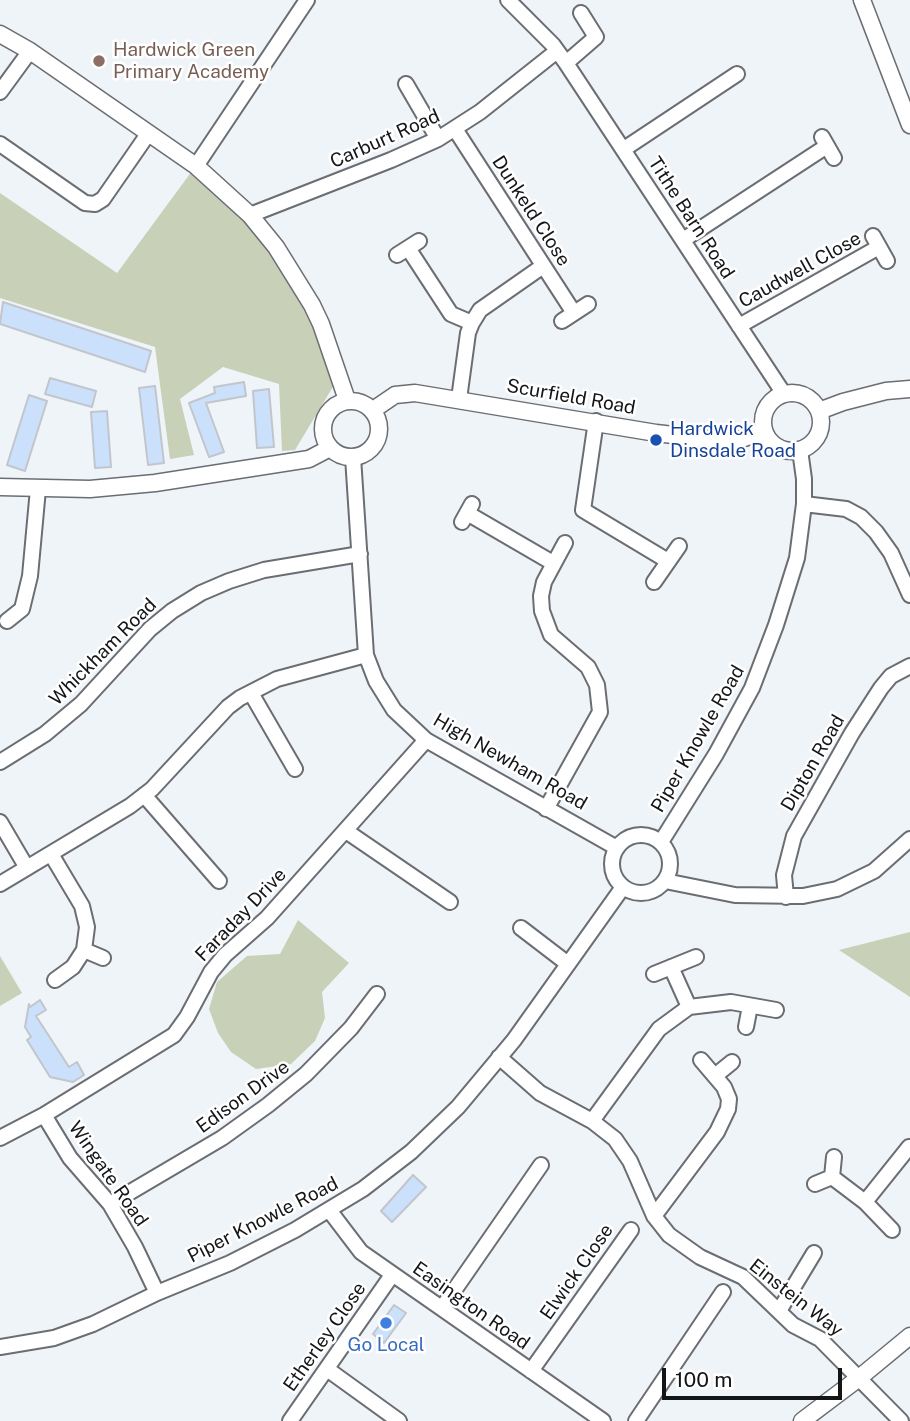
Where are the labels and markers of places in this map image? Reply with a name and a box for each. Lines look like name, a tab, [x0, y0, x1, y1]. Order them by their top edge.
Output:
place label: Hardwick Green Primary Academy	[113, 39, 269, 83]
marker: Hardwick Green Primary Academy	[91, 53, 107, 69]
place label: Hardwick Dinsdale Road	[670, 418, 796, 462]
marker: Hardwick Dinsdale Road	[648, 432, 664, 448]
marker: Go Local	[378, 1315, 394, 1331]
place label: Go Local	[347, 1334, 425, 1356]

